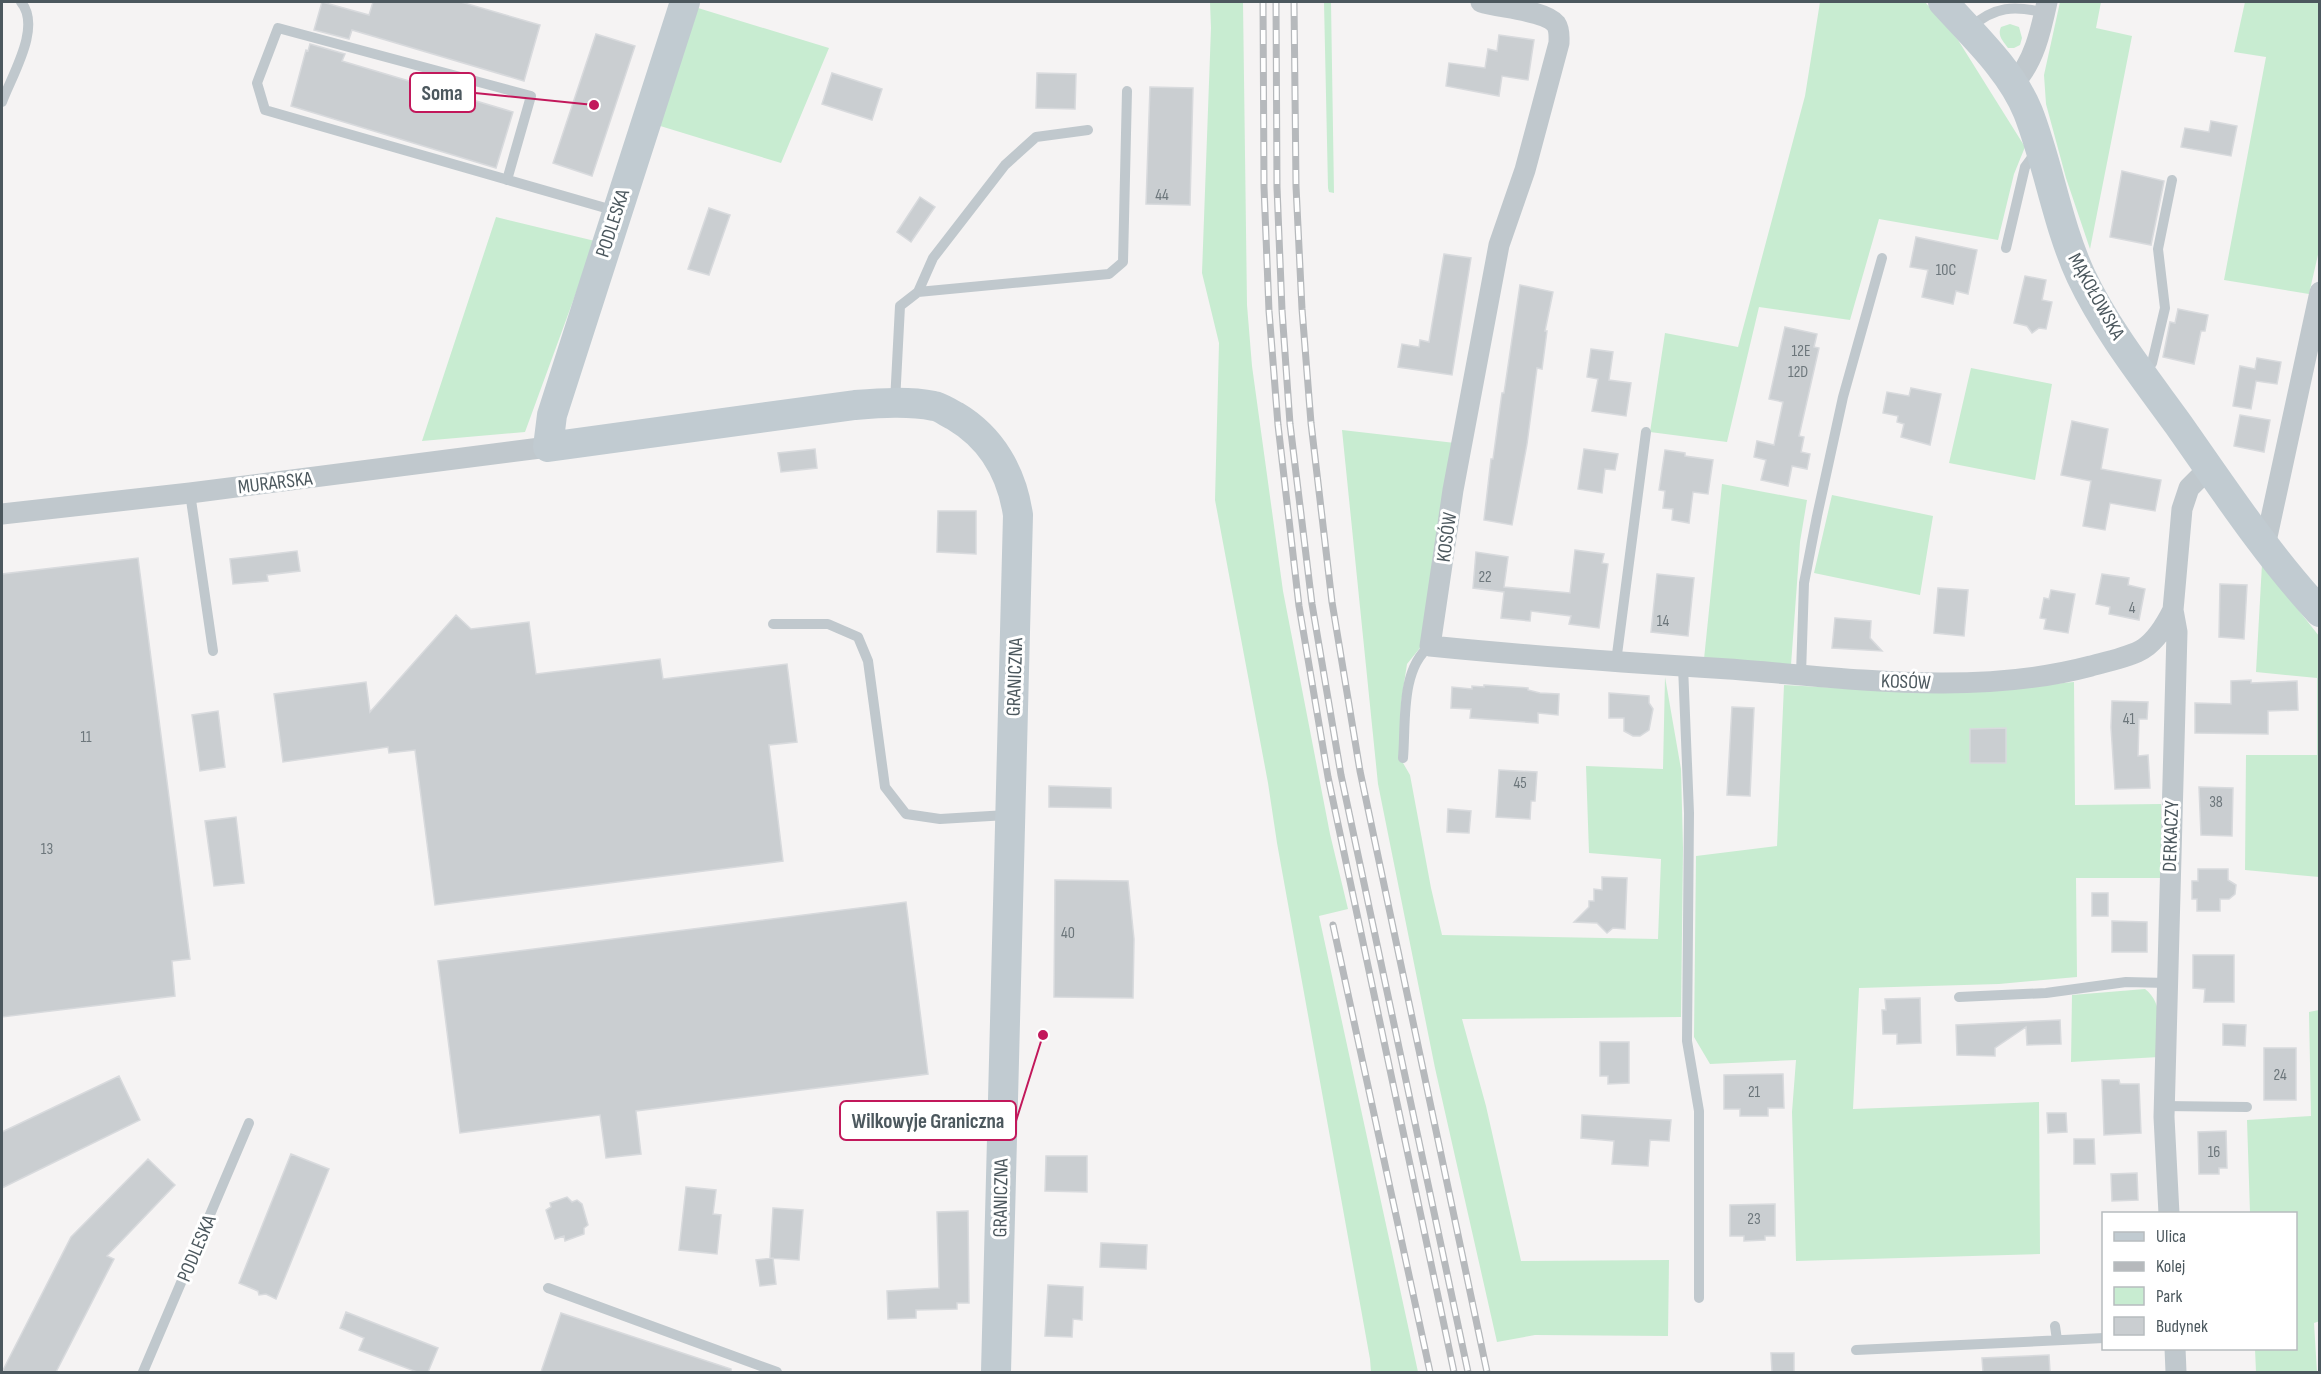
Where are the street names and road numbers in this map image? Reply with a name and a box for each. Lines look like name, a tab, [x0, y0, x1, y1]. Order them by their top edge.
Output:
street label: PODLESKA	[591, 186, 635, 260]
street label: MĄKOŁOWSKA	[2063, 249, 2130, 344]
street label: MURARSKA	[236, 466, 314, 499]
street label: KOSÓW	[1432, 511, 1462, 563]
street label: GRANICZNA	[1002, 637, 1028, 717]
street label: KOSÓW	[1881, 669, 1931, 695]
street label: DERKACZY	[2158, 799, 2184, 872]
street label: GRANICZNA	[988, 1158, 1014, 1238]
street label: PODLESKA	[172, 1211, 222, 1285]

